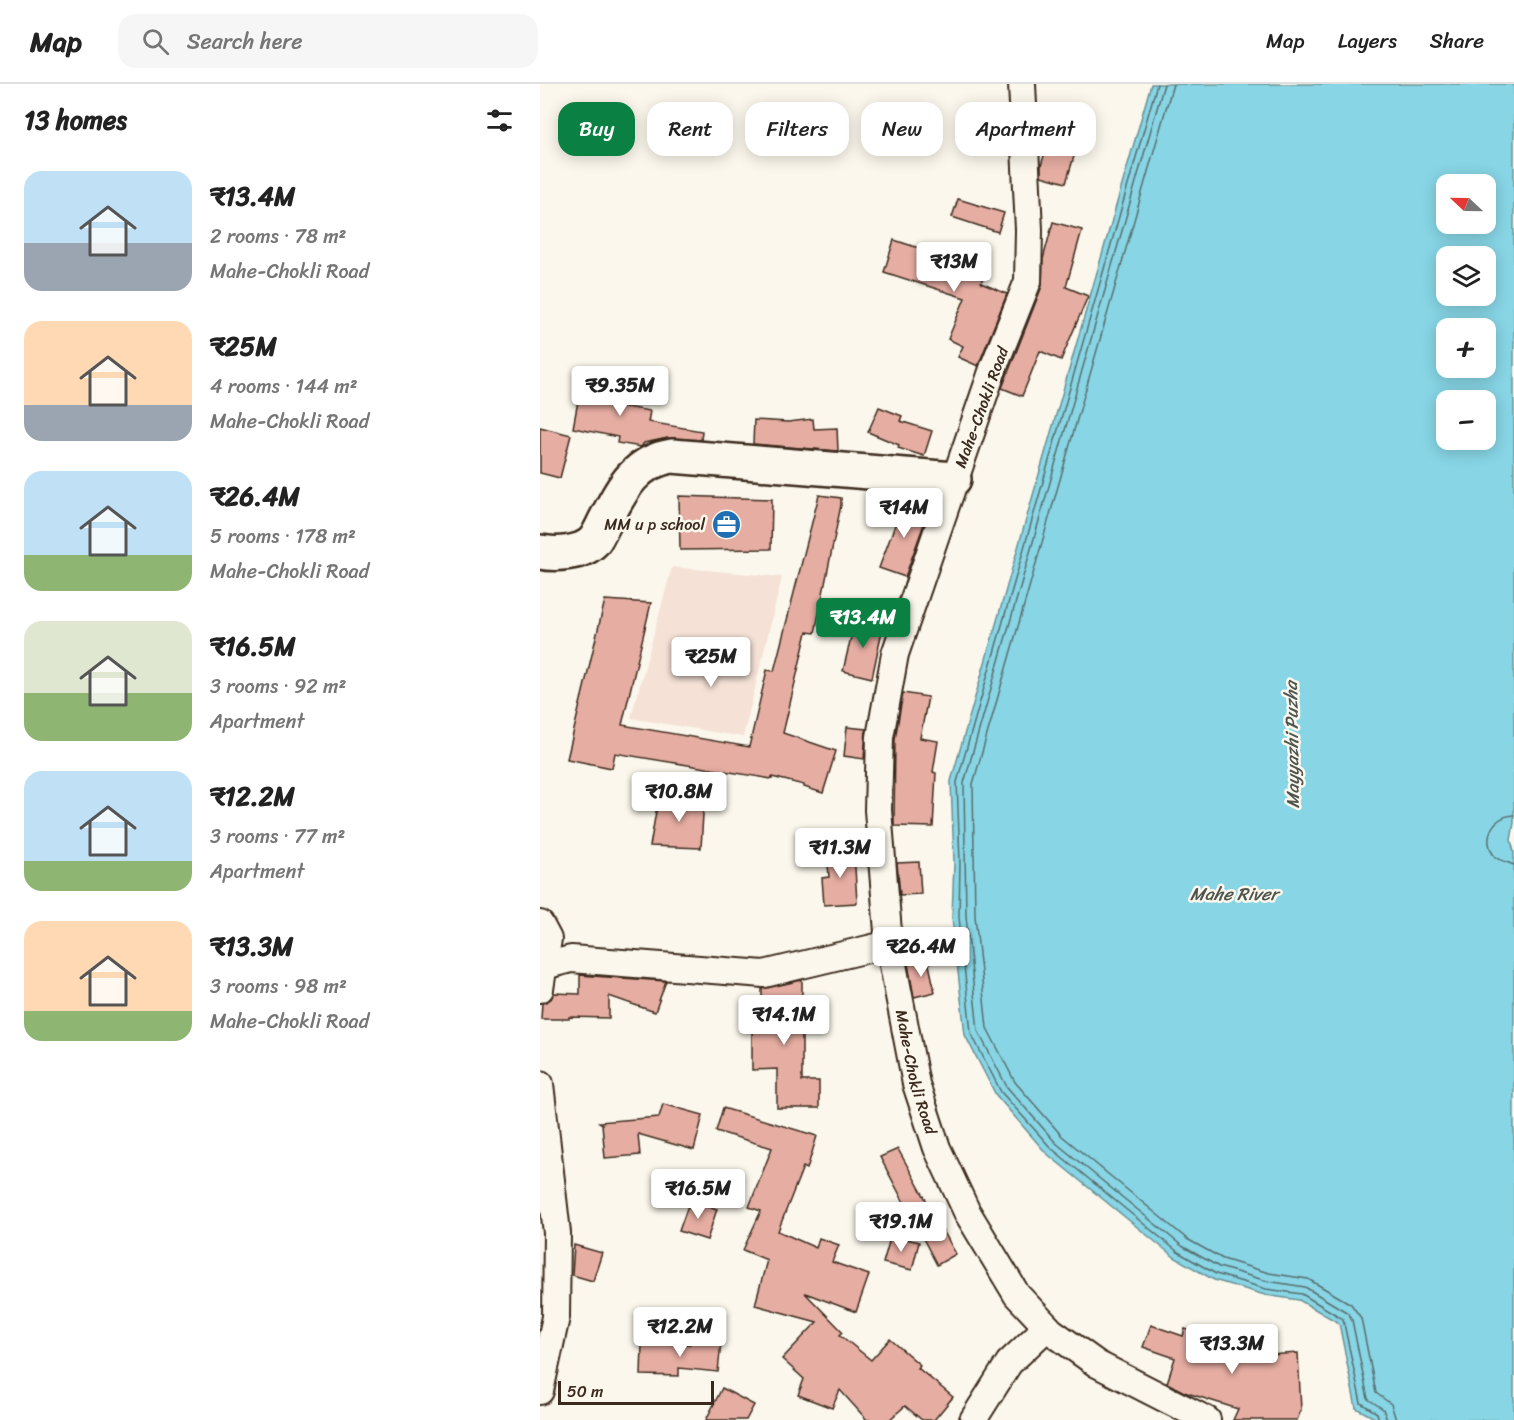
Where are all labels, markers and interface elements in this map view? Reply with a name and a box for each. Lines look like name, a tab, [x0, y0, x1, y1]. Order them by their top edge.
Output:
search box	[118, 14, 538, 68]
text: Map	[30, 17, 82, 66]
text: Search here	[187, 22, 303, 61]
text: Map	[1266, 22, 1305, 60]
text: Layers	[1338, 22, 1397, 60]
text: Share	[1430, 22, 1484, 60]
icon: search	[139, 25, 172, 58]
text: 13 homes	[24, 97, 127, 143]
chip: Buy	[558, 102, 635, 156]
chip: Rent	[647, 102, 733, 156]
chip: Filters	[745, 102, 849, 156]
chip: New	[861, 102, 943, 156]
chip: Apartment	[955, 102, 1096, 156]
icon: filters	[483, 104, 516, 137]
text: ₹13.4M	[210, 173, 295, 219]
north arrow	[1436, 174, 1496, 234]
map controls	[1436, 174, 1496, 450]
icon: home	[72, 195, 144, 267]
text: 2 rooms · 78 m²	[210, 219, 346, 254]
pin: ₹13M	[918, 242, 990, 293]
text: ₹13M	[930, 244, 978, 279]
button: layers	[1436, 246, 1496, 306]
text: Mahe-Chokli Road	[210, 254, 369, 289]
button: +	[1436, 318, 1496, 378]
text: ₹25M	[210, 323, 277, 369]
street label: Mahe-Chokli Road	[946, 341, 1017, 472]
icon: home	[72, 345, 144, 417]
pin: ₹9.35M	[571, 366, 669, 417]
text: ₹9.35M	[585, 368, 655, 403]
text: 4 rooms · 144 m²	[210, 369, 358, 404]
button: −	[1436, 390, 1496, 450]
text: Mahe-Chokli Road	[210, 404, 369, 439]
text: ₹26.4M	[210, 473, 300, 519]
pin: ₹14M	[868, 488, 940, 539]
text: ₹14M	[880, 490, 928, 525]
icon: home	[72, 495, 144, 567]
office icon: MM u p school	[710, 508, 742, 540]
place label: MM u p school	[604, 510, 705, 539]
text: 5 rooms · 178 m²	[210, 519, 356, 554]
text: Mahe-Chokli Road	[210, 554, 369, 589]
pin: ₹13.4M	[814, 598, 912, 649]
text: ₹13.4M	[830, 600, 896, 635]
text: ₹16.5M	[210, 623, 295, 669]
pin: ₹25M	[675, 637, 747, 688]
text: ₹25M	[685, 639, 737, 674]
icon: home	[72, 645, 144, 717]
text: 3 rooms · 92 m²	[210, 669, 346, 704]
water label: Mayyazhi Puzha	[1275, 679, 1309, 809]
text: Apartment	[210, 704, 304, 739]
pin: ₹10.8M	[630, 772, 728, 823]
text: ₹12.2M	[210, 773, 295, 819]
text: ₹10.8M	[646, 774, 712, 809]
icon: home	[72, 795, 144, 867]
text: 3 rooms · 77 m²	[210, 819, 345, 854]
pin: ₹11.3M	[791, 828, 889, 879]
text: ₹11.3M	[809, 830, 871, 865]
text: Apartment	[210, 854, 304, 889]
water label: Mahe River	[1190, 878, 1282, 910]
text: ₹13.3M	[210, 923, 293, 969]
pin: ₹26.4M	[872, 927, 970, 978]
text: ₹26.4M	[887, 929, 955, 964]
icon: home	[72, 945, 144, 1017]
text: 3 rooms · 98 m²	[210, 969, 347, 1004]
pin: ₹14.1M	[735, 995, 833, 1046]
text: ₹14.1M	[752, 997, 816, 1032]
text: Mahe-Chokli Road	[210, 1004, 369, 1039]
street label: Mahe-Chokli Road	[887, 1007, 946, 1140]
pin: ₹16.5M	[649, 1169, 747, 1220]
text: ₹16.5M	[665, 1171, 731, 1206]
pin: ₹19.1M	[852, 1202, 950, 1253]
text: ₹19.1M	[870, 1204, 933, 1239]
pin: ₹12.2M	[631, 1307, 729, 1358]
text: ₹12.2M	[647, 1309, 713, 1344]
pin: ₹13.3M	[1183, 1324, 1281, 1375]
text: ₹13.3M	[1200, 1326, 1264, 1361]
text: 50 m	[567, 1377, 603, 1406]
scale bar	[558, 1378, 714, 1406]

